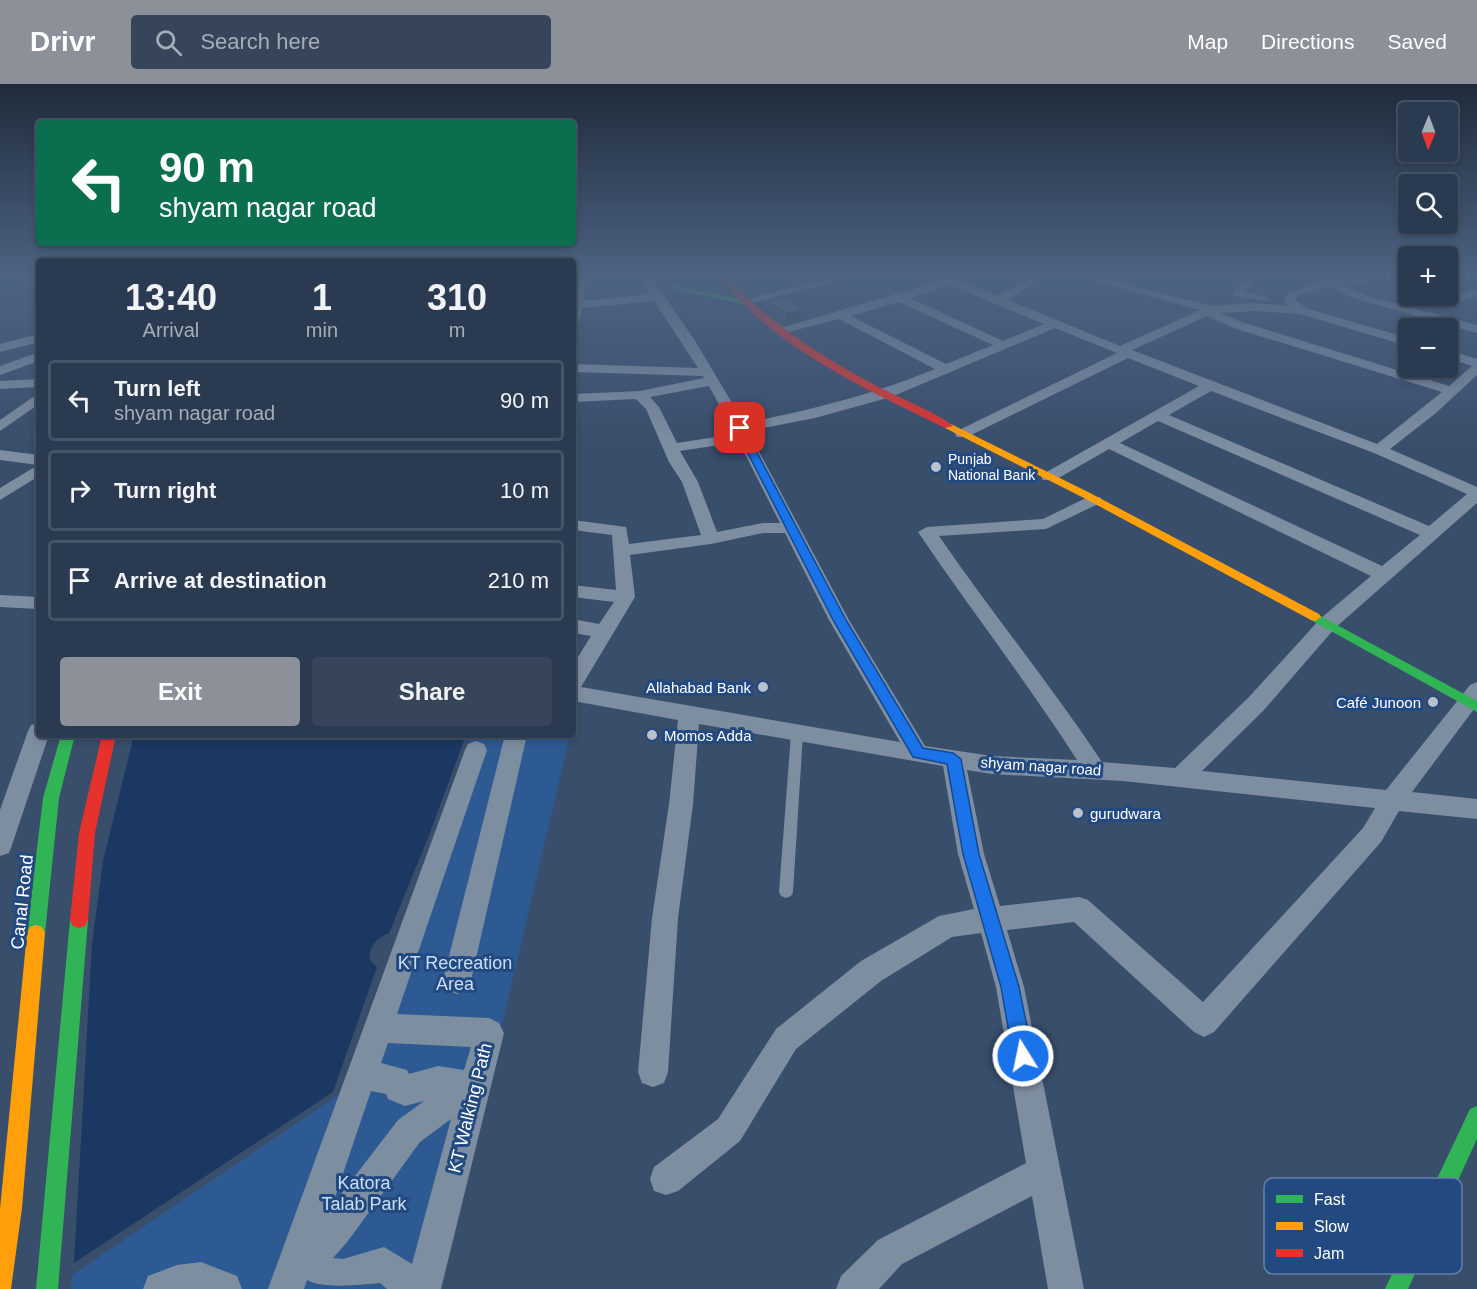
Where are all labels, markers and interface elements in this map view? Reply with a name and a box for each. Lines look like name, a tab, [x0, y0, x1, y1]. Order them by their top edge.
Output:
search box	[131, 15, 551, 69]
text: Drivr	[30, 26, 95, 57]
icon: search	[152, 26, 185, 59]
text: Search here	[200, 29, 320, 54]
text: Map	[1187, 30, 1228, 53]
text: Directions	[1261, 30, 1354, 53]
text: Saved	[1387, 30, 1447, 53]
north arrow	[1398, 102, 1458, 162]
map controls	[1398, 102, 1458, 378]
icon: left	[60, 144, 138, 222]
text: 90 m	[159, 144, 255, 191]
button: search	[1398, 174, 1458, 234]
text: shyam nagar road	[159, 193, 377, 223]
button: +	[1398, 246, 1458, 306]
text: 13:40	[125, 277, 217, 318]
text: 1	[312, 277, 332, 318]
text: 310	[427, 277, 487, 318]
button: −	[1398, 318, 1458, 378]
text: Arrival	[143, 319, 199, 341]
text: min	[306, 319, 338, 341]
text: m	[449, 319, 465, 341]
text: Turn left	[114, 376, 200, 401]
icon: left	[63, 384, 96, 417]
text: 90 m	[500, 388, 549, 413]
text: shyam nagar road	[114, 402, 275, 424]
pin	[714, 402, 765, 453]
icon: arrive	[723, 411, 756, 444]
place label: Punjab National Bank	[948, 451, 1036, 483]
marker: Punjab National Bank	[929, 460, 943, 474]
icon: right	[63, 474, 96, 507]
text: Turn right	[114, 478, 216, 503]
text: 10 m	[500, 478, 549, 503]
icon: arrive	[63, 564, 96, 597]
text: Arrive at destination	[114, 568, 327, 593]
text: 210 m	[488, 568, 549, 593]
button: Exit	[60, 657, 300, 726]
button: Share	[312, 657, 552, 726]
place label: Allahabad Bank	[646, 679, 751, 696]
marker: Allahabad Bank	[756, 680, 770, 694]
place label: Café Junoon	[1336, 694, 1421, 711]
marker: Café Junoon	[1426, 695, 1440, 709]
place label: Momos Adda	[664, 727, 752, 744]
marker: Momos Adda	[645, 728, 659, 742]
street label: shyam nagar road	[980, 753, 1102, 779]
place label: gurudwara	[1090, 805, 1162, 822]
marker: gurudwara	[1071, 806, 1085, 820]
street label: Canal Road	[7, 854, 37, 950]
park label: KT Recreation Area	[398, 953, 512, 994]
position arrow	[991, 1024, 1055, 1088]
street label: KT Walking Path	[444, 1041, 496, 1175]
park label: Katora Talab Park	[321, 1173, 408, 1214]
legend	[1264, 1178, 1462, 1274]
text: Fast	[1314, 1191, 1346, 1208]
text: Slow	[1314, 1218, 1349, 1235]
text: Jam	[1314, 1245, 1344, 1262]

